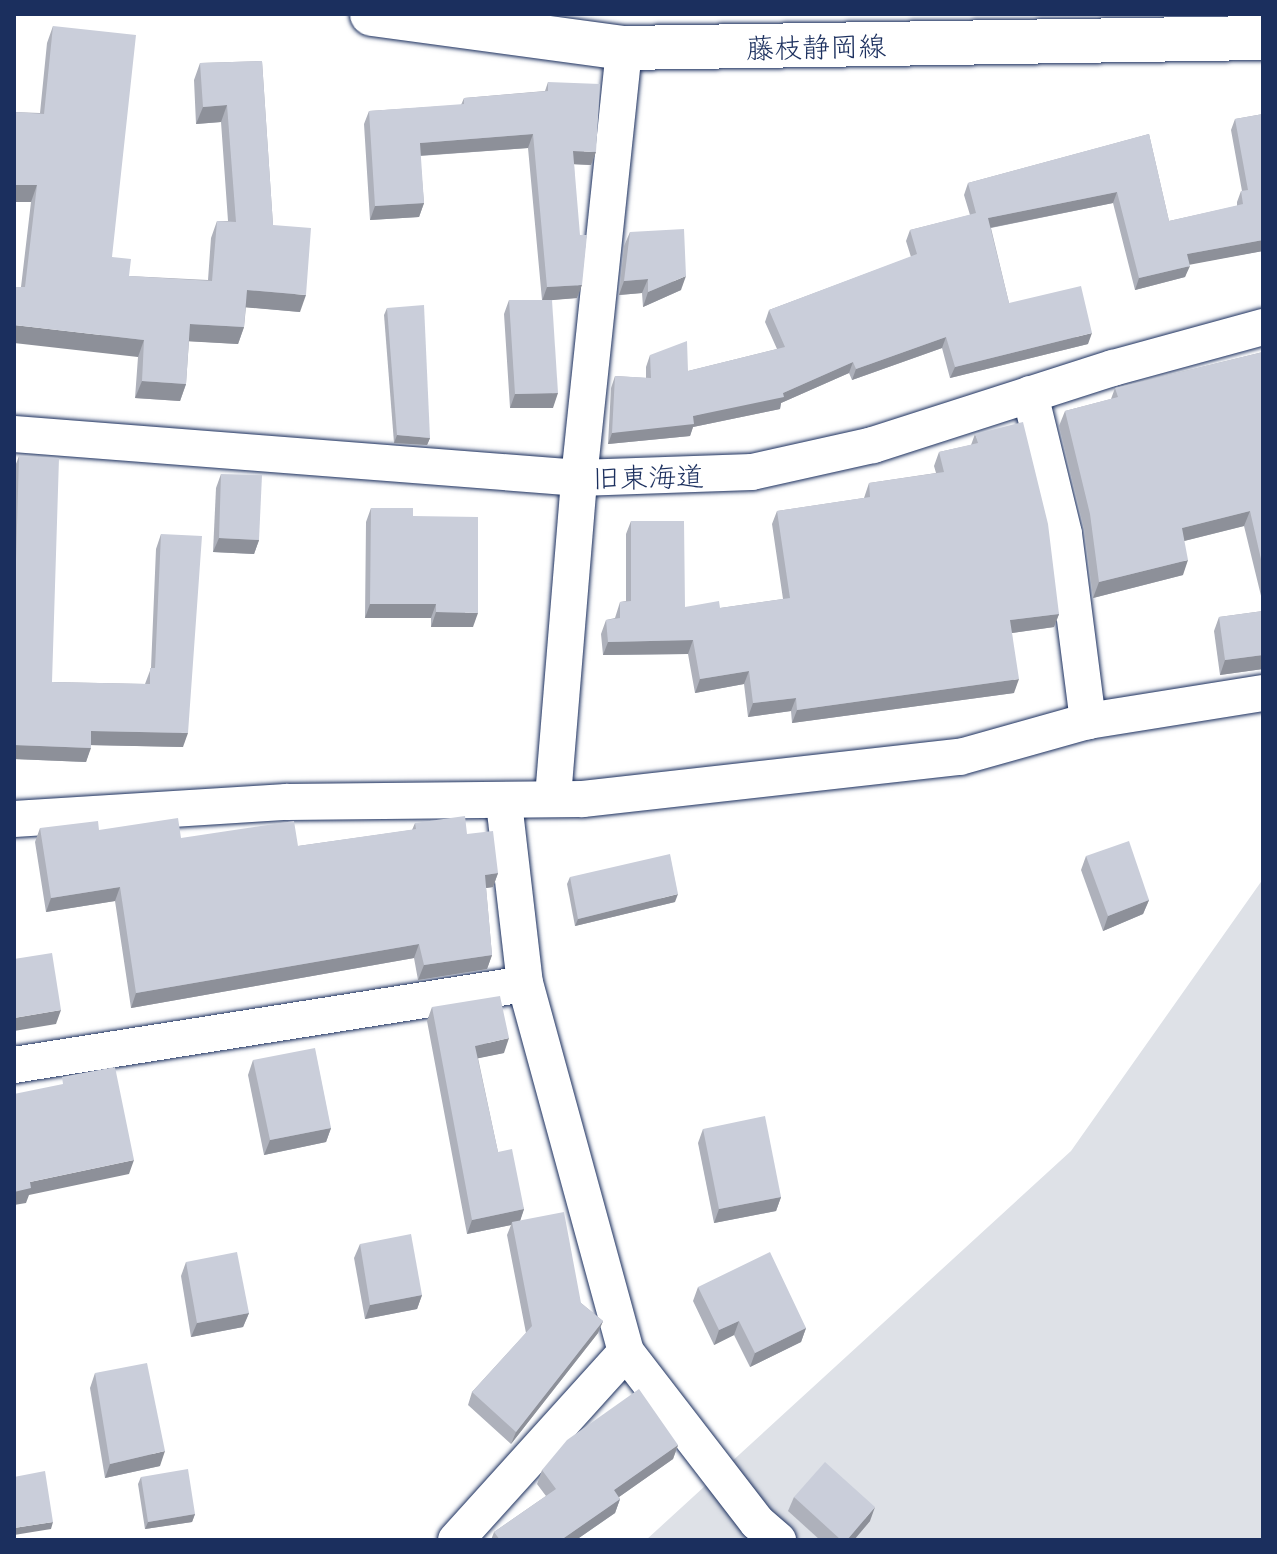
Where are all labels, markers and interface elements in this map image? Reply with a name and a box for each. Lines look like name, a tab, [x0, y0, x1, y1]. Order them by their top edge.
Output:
street label: 藤枝静岡線	[746, 28, 886, 64]
street label: 旧東海道	[592, 458, 704, 494]

